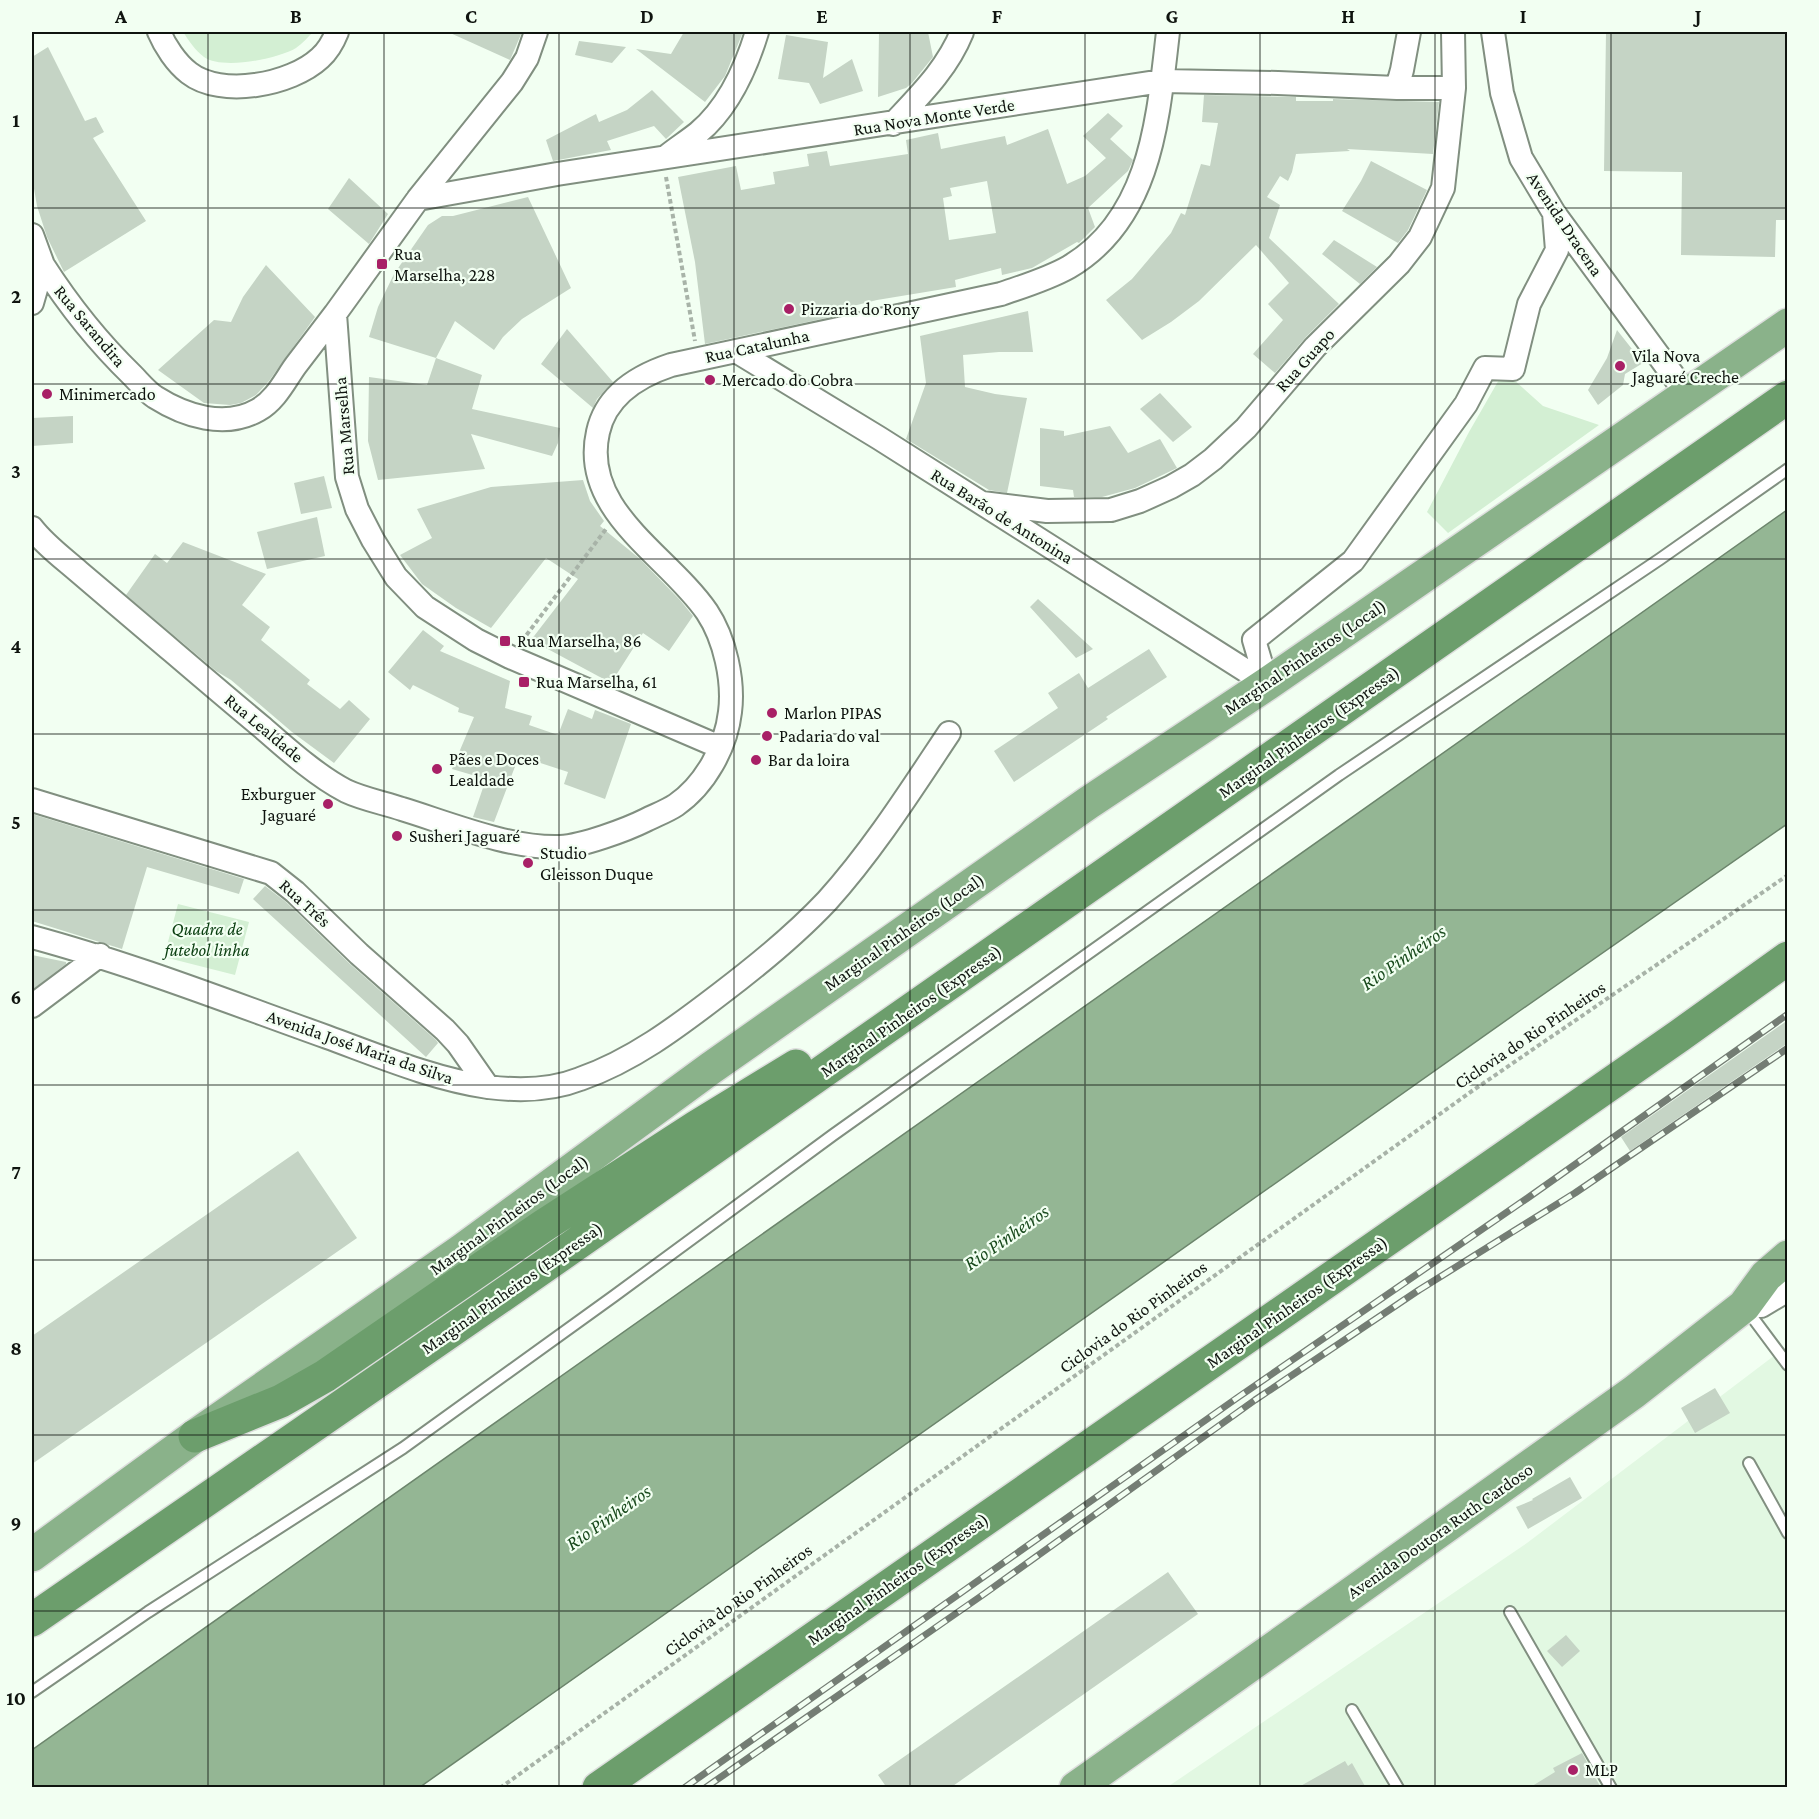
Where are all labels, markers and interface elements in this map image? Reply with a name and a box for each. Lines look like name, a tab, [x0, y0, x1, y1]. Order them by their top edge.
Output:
text: A	[114, 5, 128, 27]
text: B	[290, 5, 302, 27]
text: C	[465, 5, 477, 27]
text: D	[640, 5, 654, 27]
text: E	[816, 5, 828, 27]
text: F	[992, 5, 1003, 27]
text: G	[1166, 5, 1179, 27]
text: H	[1341, 5, 1355, 27]
text: I	[1520, 5, 1527, 27]
text: J	[1693, 5, 1702, 27]
street label: Rua Nova Monte Verde	[852, 94, 1016, 140]
text: 1	[12, 109, 20, 131]
street label: Avenida Dracena	[1523, 168, 1607, 280]
place label: Rua Marselha, 228	[394, 244, 496, 285]
marker: Rua Marselha, 228	[375, 257, 389, 271]
street label: Rua Sarandira	[50, 281, 130, 371]
text: 2	[11, 285, 21, 307]
place label: Pizzaria do Rony	[801, 299, 920, 319]
marker: Pizzaria do Rony	[782, 302, 796, 316]
street label: Rua Guapo	[1271, 324, 1339, 396]
street label: Rua Catalunha	[703, 325, 811, 367]
place label: Vila Nova Jaguaré Creche	[1630, 346, 1739, 387]
marker: Vila Nova Jaguaré Creche	[1613, 359, 1627, 373]
place label: Mercado do Cobra	[722, 370, 853, 390]
marker: Mercado do Cobra	[703, 373, 717, 387]
street label: Rua Marselha	[330, 376, 358, 476]
place label: Minimercado	[59, 384, 156, 404]
marker: Minimercado	[40, 387, 54, 401]
text: 3	[11, 460, 21, 482]
street label: Rua Barão de Antonina	[927, 464, 1077, 568]
street label: Marginal Pinheiros (Local)	[1220, 595, 1390, 720]
place label: Rua Marselha, 86	[517, 631, 642, 651]
marker: Rua Marselha, 86	[498, 634, 512, 648]
text: 4	[11, 635, 22, 657]
street label: Marginal Pinheiros (Expressa)	[1215, 662, 1404, 803]
place label: Rua Marselha, 61	[536, 672, 657, 692]
marker: Rua Marselha, 61	[517, 675, 531, 689]
street label: Rua Lealdade	[221, 689, 307, 767]
place label: Marlon PIPAS	[784, 703, 882, 723]
marker: Marlon PIPAS	[765, 706, 779, 720]
place label: Padaria do val	[779, 726, 880, 746]
marker: Padaria do val	[760, 729, 774, 743]
place label: Pães e Doces Lealdade	[449, 749, 539, 790]
place label: Bar da loira	[768, 750, 850, 770]
marker: Bar da loira	[749, 753, 763, 767]
marker: Pães e Doces Lealdade	[430, 762, 444, 776]
place label: Exburguer Jaguaré	[241, 784, 317, 825]
marker: Exburguer Jaguaré	[321, 797, 335, 811]
text: 5	[11, 811, 21, 833]
place label: Susheri Jaguaré	[409, 826, 520, 846]
marker: Susheri Jaguaré	[390, 829, 404, 843]
place label: Studio Gleisson Duque	[540, 843, 653, 884]
marker: Studio Gleisson Duque	[521, 856, 535, 870]
street label: Marginal Pinheiros (Local)	[820, 869, 989, 996]
street label: Rua Três	[275, 875, 335, 931]
park label: Quadra de futebol linha	[162, 919, 250, 960]
water label: Rio Pinheiros	[1356, 919, 1450, 994]
street label: Marginal Pinheiros (Expressa)	[817, 941, 1006, 1082]
street label: Ciclovia do Rio Pinheiros	[1451, 977, 1609, 1093]
text: 6	[11, 986, 21, 1008]
street label: Avenida José Maria da Silva	[264, 1006, 456, 1088]
street label: Marginal Pinheiros (Local)	[426, 1151, 593, 1280]
text: 7	[11, 1161, 21, 1183]
water label: Rio Pinheiros	[959, 1199, 1053, 1274]
street label: Marginal Pinheiros (Expressa)	[418, 1218, 607, 1359]
street label: Marginal Pinheiros (Expressa)	[1203, 1232, 1392, 1373]
street label: Ciclovia do Rio Pinheiros	[1055, 1257, 1211, 1377]
text: 8	[10, 1337, 22, 1359]
street label: Avenida Doutora Ruth Cardoso	[1343, 1459, 1537, 1603]
water label: Rio Pinheiros	[561, 1479, 655, 1554]
street label: Marginal Pinheiros (Expressa)	[804, 1509, 993, 1650]
text: 9	[11, 1512, 21, 1534]
street label: Ciclovia do Rio Pinheiros	[660, 1540, 816, 1660]
text: 10	[6, 1687, 26, 1709]
place label: MLP	[1585, 1760, 1618, 1780]
marker: MLP	[1566, 1763, 1580, 1777]

